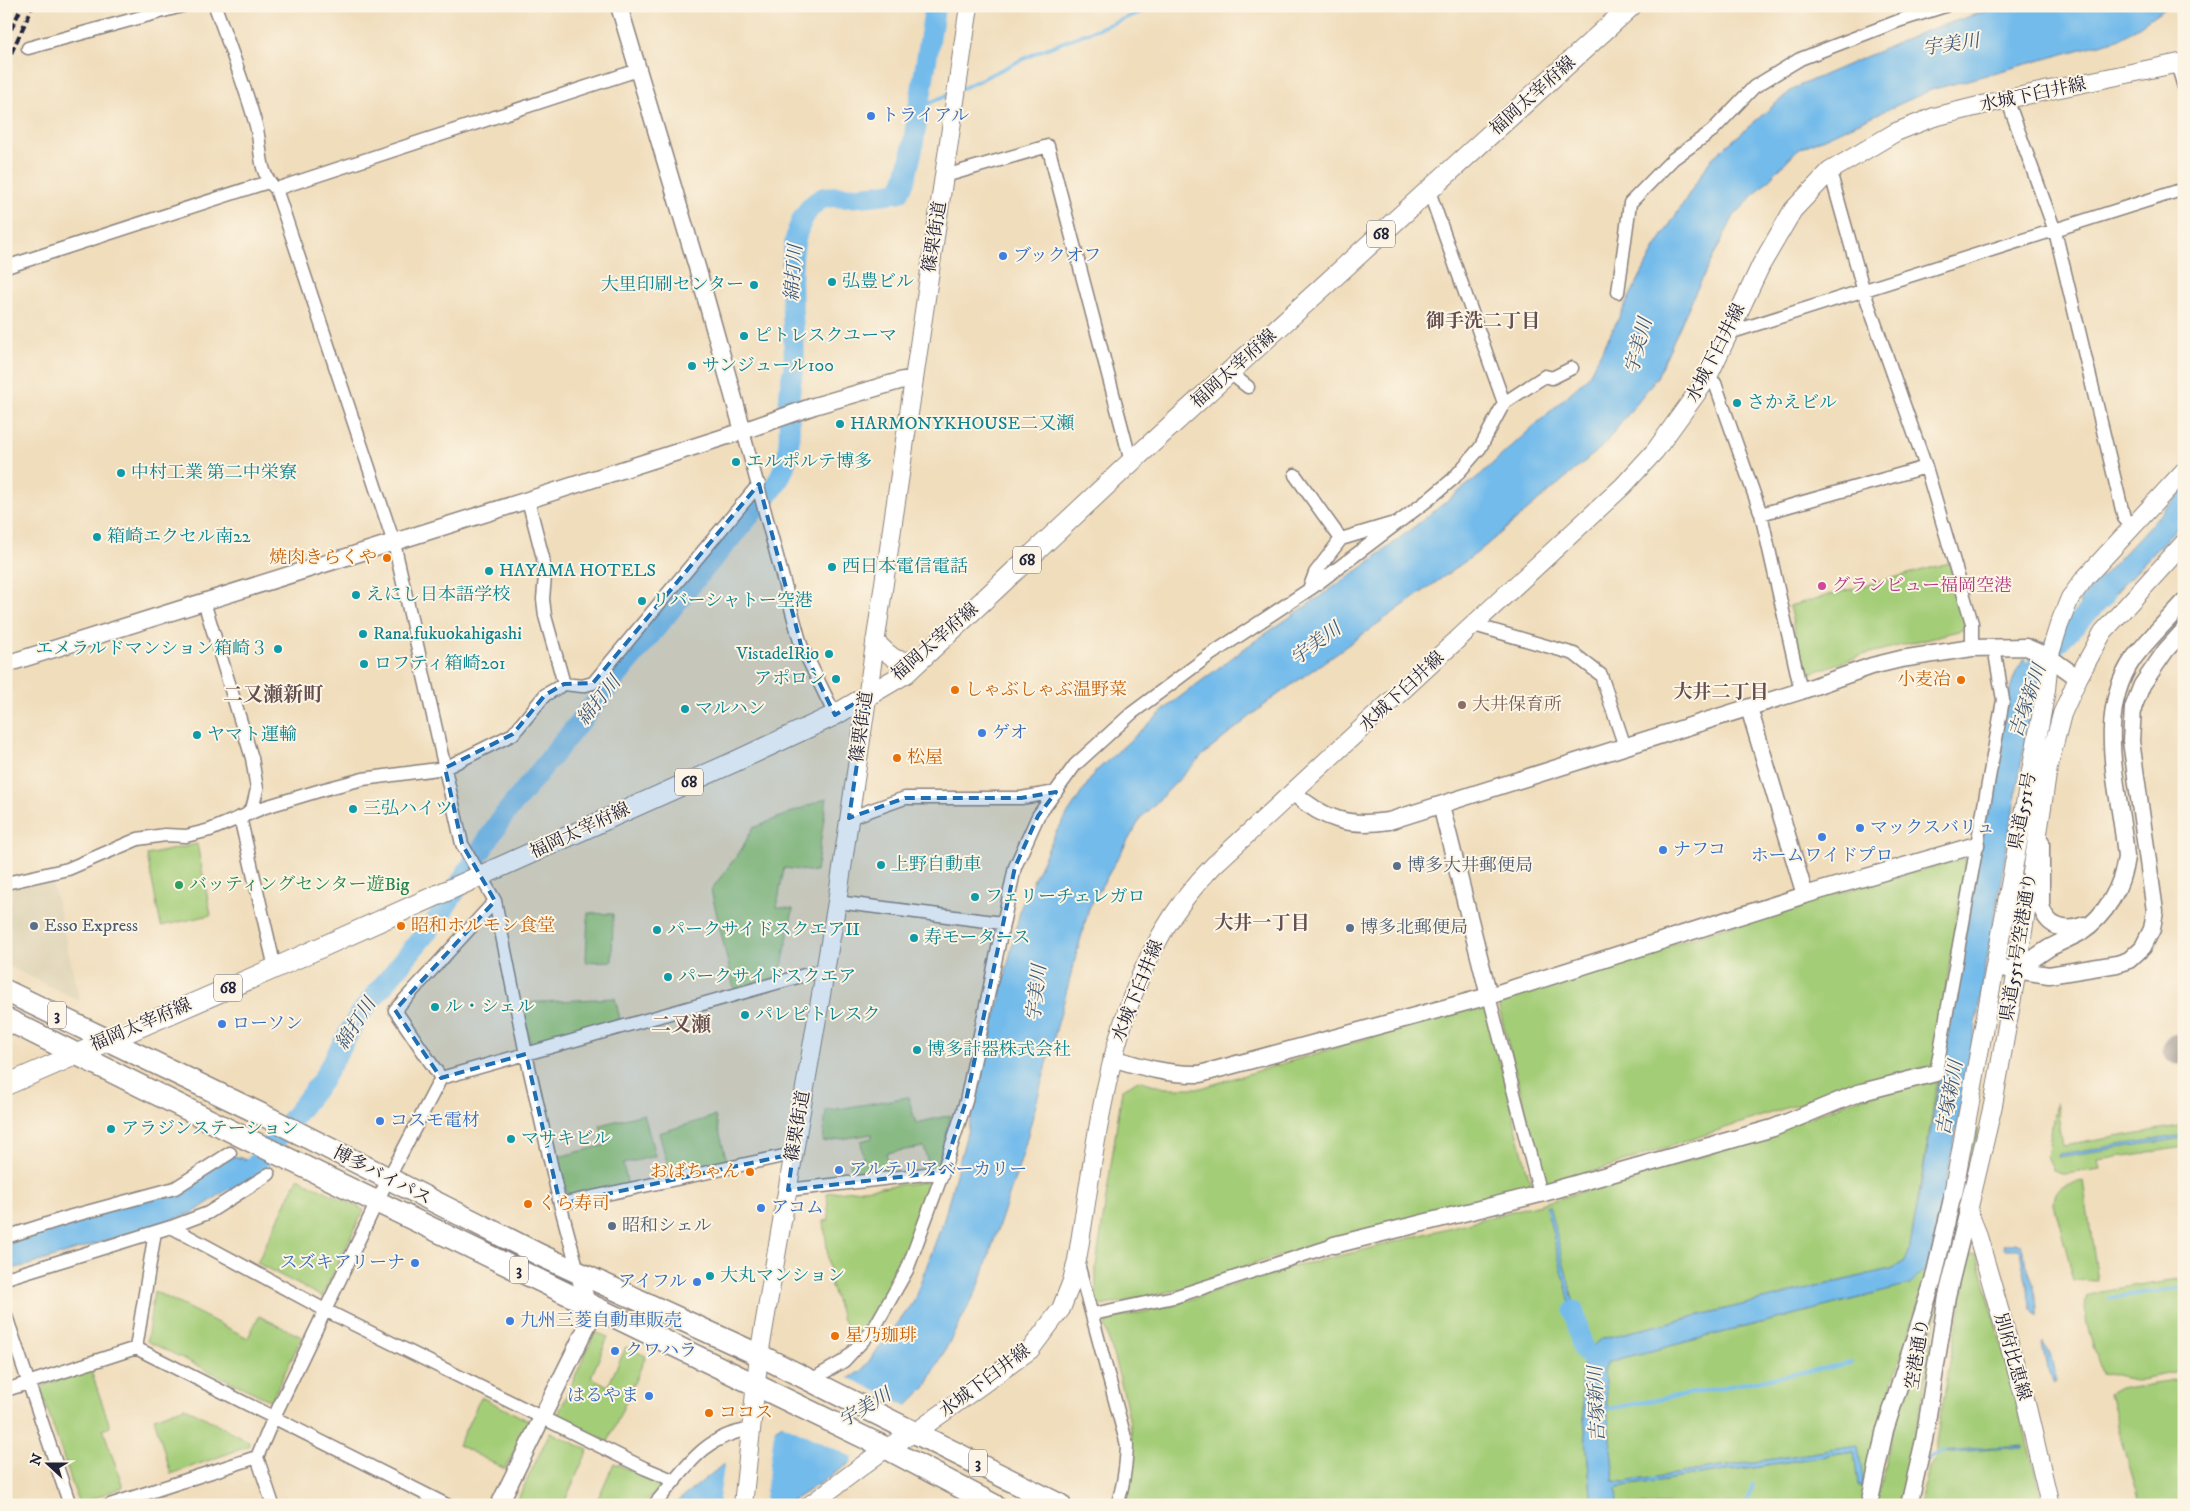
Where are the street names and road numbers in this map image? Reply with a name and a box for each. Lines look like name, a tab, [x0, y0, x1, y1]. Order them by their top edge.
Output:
street label: 福岡太宰府線	[1486, 52, 1580, 140]
street label: 水城下臼井線	[1978, 73, 2088, 117]
street label: 篠栗街道	[919, 200, 951, 274]
road number: 68	[1367, 220, 1395, 248]
street label: 水城下臼井線	[1682, 300, 1750, 406]
street label: 福岡太宰府線	[1187, 325, 1281, 413]
road number: 68	[1013, 546, 1041, 574]
street label: 福岡太宰府線	[887, 598, 983, 686]
street label: 水城下臼井線	[1355, 647, 1449, 737]
street label: 篠栗街道	[846, 690, 878, 764]
road number: 68	[675, 769, 703, 796]
street label: 県道551号	[2005, 770, 2041, 852]
street label: 福岡太宰府線	[526, 798, 634, 864]
street label: 県道551号空港通り	[1996, 871, 2042, 1023]
street label: 水城下臼井線	[1108, 937, 1168, 1045]
road number: 68	[214, 974, 242, 1001]
street label: 福岡太宰府線	[87, 994, 195, 1056]
road number: 3	[48, 1002, 66, 1028]
street label: 篠栗街道	[781, 1089, 815, 1163]
street label: 博多バイパス	[329, 1142, 435, 1210]
road number: 3	[510, 1256, 528, 1284]
street label: 別府比恵線	[1989, 1311, 2035, 1403]
street label: 空港通り	[1902, 1317, 1934, 1391]
street label: 水城下臼井線	[935, 1340, 1035, 1422]
road number: 3	[969, 1450, 987, 1476]

